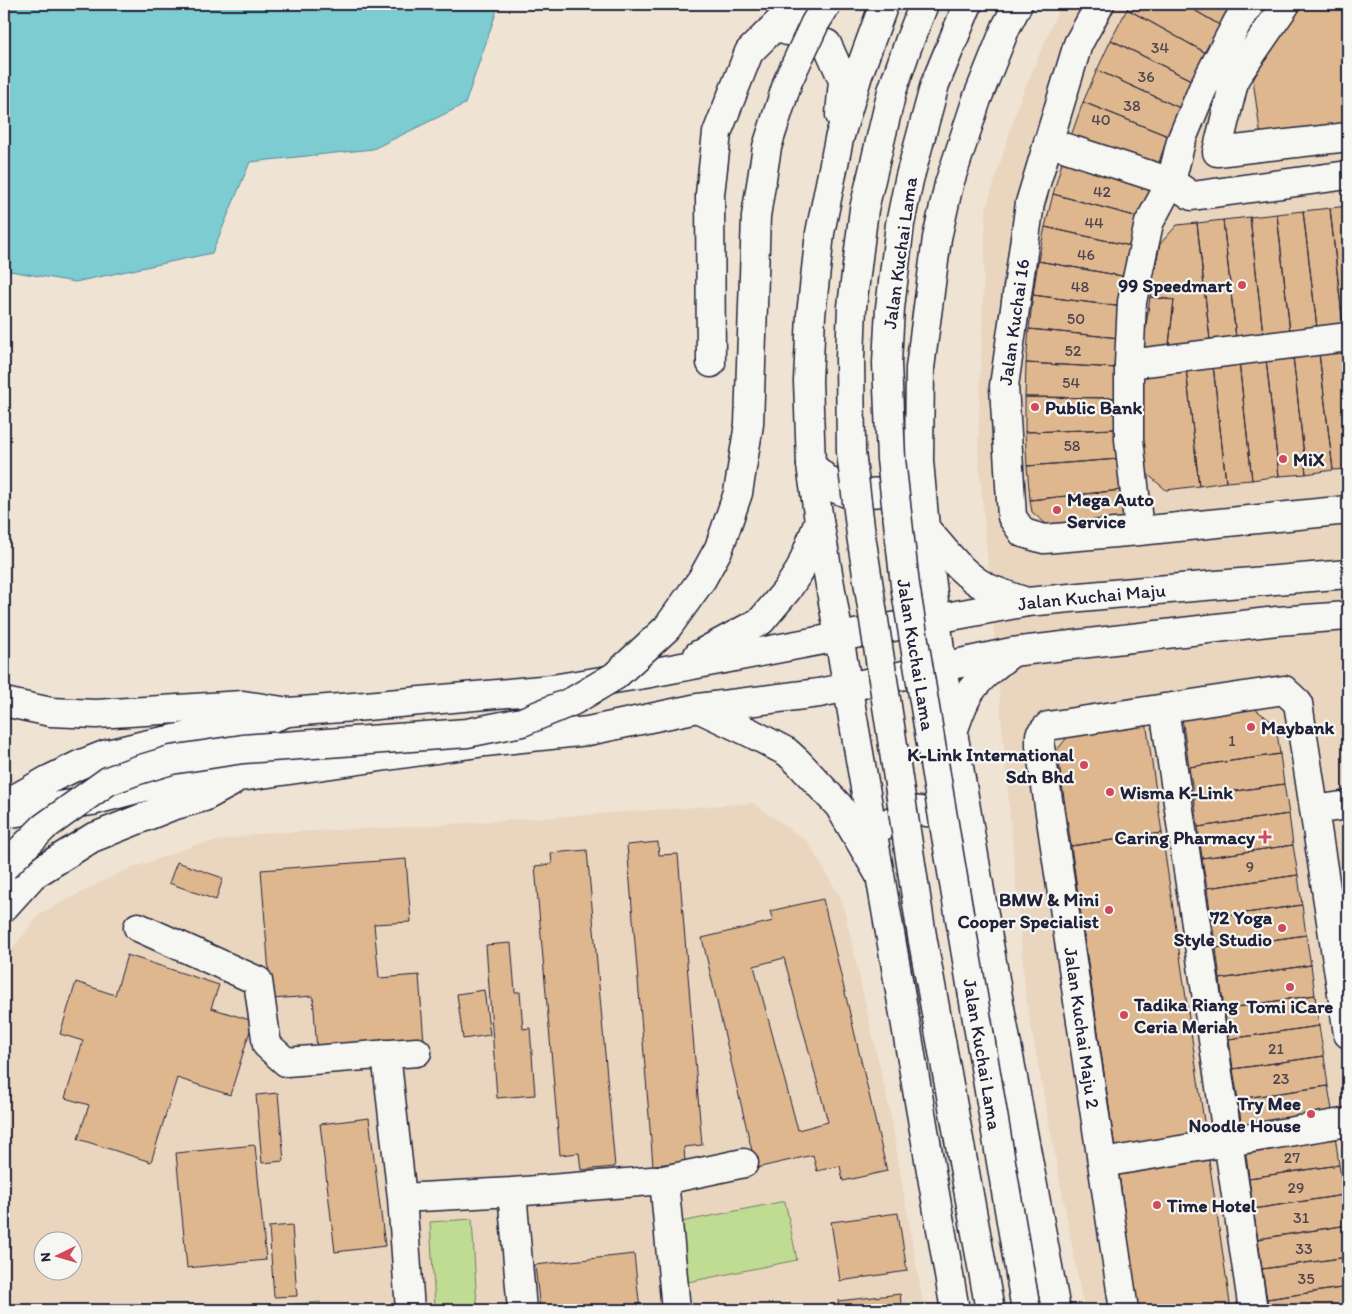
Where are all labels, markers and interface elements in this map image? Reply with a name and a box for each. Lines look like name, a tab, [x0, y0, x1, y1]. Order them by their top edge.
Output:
house number: 34	[1151, 38, 1170, 57]
house number: 36	[1137, 67, 1155, 86]
house number: 38	[1123, 96, 1141, 115]
house number: 40	[1091, 110, 1111, 129]
street label: Jalan Kuchai Lama	[878, 175, 922, 330]
house number: 42	[1093, 182, 1112, 201]
house number: 44	[1084, 213, 1104, 232]
house number: 46	[1077, 245, 1095, 264]
street label: Jalan Kuchai 16	[994, 257, 1034, 387]
place label: 99 Speedmart	[1118, 274, 1233, 297]
house number: 48	[1071, 277, 1089, 296]
marker: 99 Speedmart	[1236, 279, 1248, 291]
house number: 50	[1067, 309, 1085, 328]
house number: 52	[1065, 341, 1082, 360]
house number: 54	[1062, 373, 1080, 392]
place label: Public Bank	[1045, 396, 1143, 419]
marker: Public Bank	[1029, 401, 1041, 413]
house number: 58	[1063, 436, 1081, 455]
place label: MiX	[1293, 448, 1325, 471]
marker: MiX	[1277, 453, 1289, 465]
place label: Mega Auto Service	[1067, 488, 1154, 533]
marker: Mega Auto Service	[1051, 504, 1063, 516]
street label: Jalan Kuchai Lama	[893, 578, 940, 732]
street label: Jalan Kuchai Maju	[1015, 578, 1167, 615]
place label: Maybank	[1261, 716, 1335, 739]
marker: Maybank	[1245, 721, 1257, 733]
house number: 1	[1228, 731, 1236, 750]
place label: K-Link International Sdn Bhd	[907, 743, 1075, 788]
marker: K-Link International Sdn Bhd	[1078, 759, 1090, 771]
place label: Wisma K-Link	[1120, 781, 1233, 804]
marker: Wisma K-Link	[1104, 786, 1116, 798]
place label: Caring Pharmacy	[1115, 826, 1255, 849]
marker: Caring Pharmacy	[1259, 831, 1271, 843]
house number: 9	[1246, 857, 1254, 876]
place label: BMW & Mini Cooper Specialist	[957, 888, 1099, 933]
marker: BMW & Mini Cooper Specialist	[1103, 904, 1115, 916]
place label: 72 Yoga Style Studio	[1174, 906, 1273, 951]
marker: 72 Yoga Style Studio	[1276, 922, 1288, 934]
street label: Jalan Kuchai Maju 2	[1059, 946, 1105, 1110]
street label: Jalan Kuchai Lama	[959, 977, 1007, 1132]
marker: Tomi iCare	[1284, 981, 1296, 993]
place label: Tadika Riang Ceria Meriah	[1133, 993, 1239, 1038]
place label: Tomi iCare	[1246, 995, 1333, 1018]
marker: Tadika Riang Ceria Meriah	[1118, 1009, 1130, 1021]
house number: 21	[1268, 1039, 1284, 1058]
house number: 23	[1272, 1069, 1290, 1088]
place label: Try Mee Noodle House	[1189, 1092, 1301, 1137]
marker: Try Mee Noodle House	[1305, 1108, 1317, 1120]
house number: 27	[1284, 1148, 1300, 1167]
house number: 29	[1288, 1178, 1304, 1197]
place label: Time Hotel	[1166, 1194, 1257, 1217]
marker: Time Hotel	[1151, 1199, 1163, 1211]
house number: 31	[1293, 1208, 1310, 1227]
north arrow	[32, 1232, 82, 1282]
house number: 33	[1295, 1239, 1313, 1258]
text: N	[37, 1252, 54, 1263]
house number: 35	[1297, 1269, 1315, 1288]

